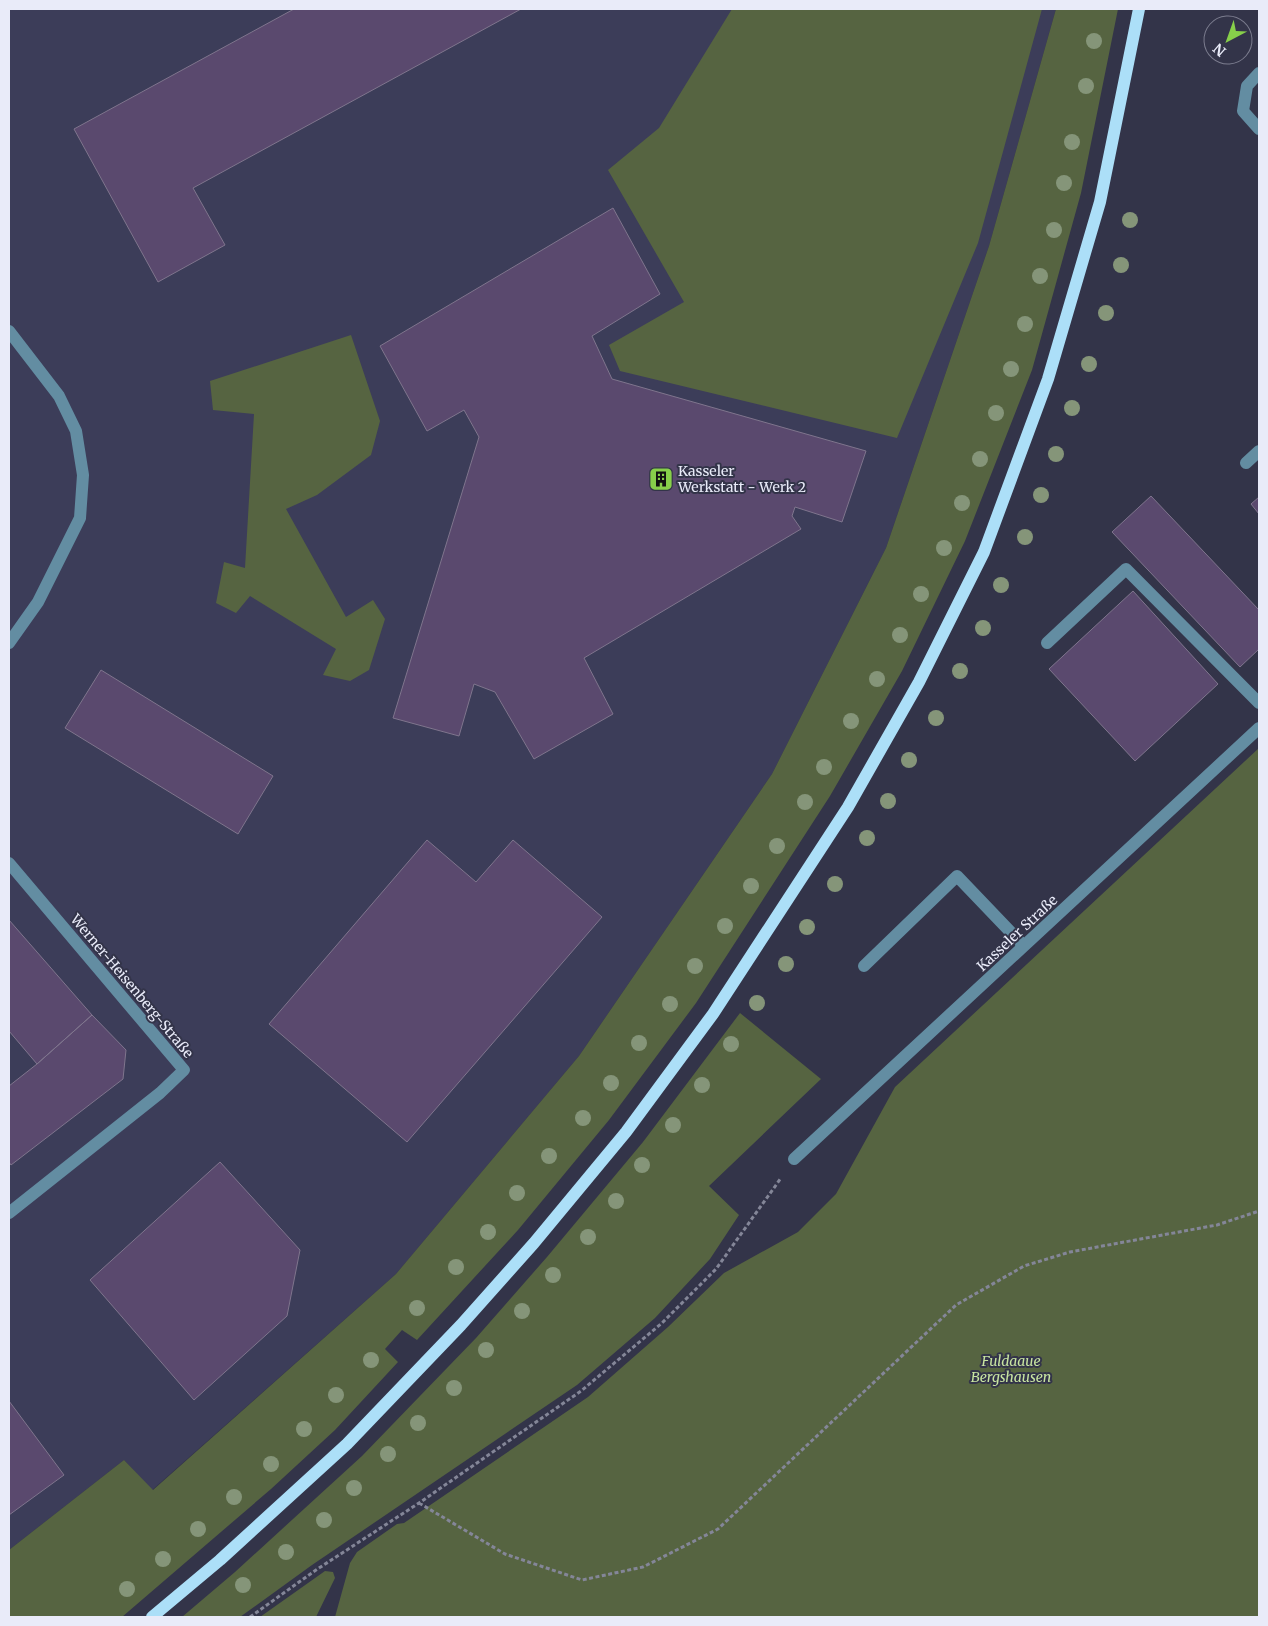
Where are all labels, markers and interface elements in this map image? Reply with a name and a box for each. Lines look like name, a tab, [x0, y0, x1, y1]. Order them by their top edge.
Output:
north arrow	[1203, 15, 1253, 65]
text: N	[1209, 39, 1230, 60]
place label: Kasseler Werkstatt - Werk 2	[677, 462, 806, 496]
building icon: Kasseler Werkstatt - Werk 2	[648, 466, 674, 492]
street label: Kasseler Straße	[973, 891, 1061, 975]
street label: Werner-Heisenberg-Straße	[66, 910, 197, 1062]
park label: Fuldaaue Bergshausen	[971, 1352, 1051, 1386]

